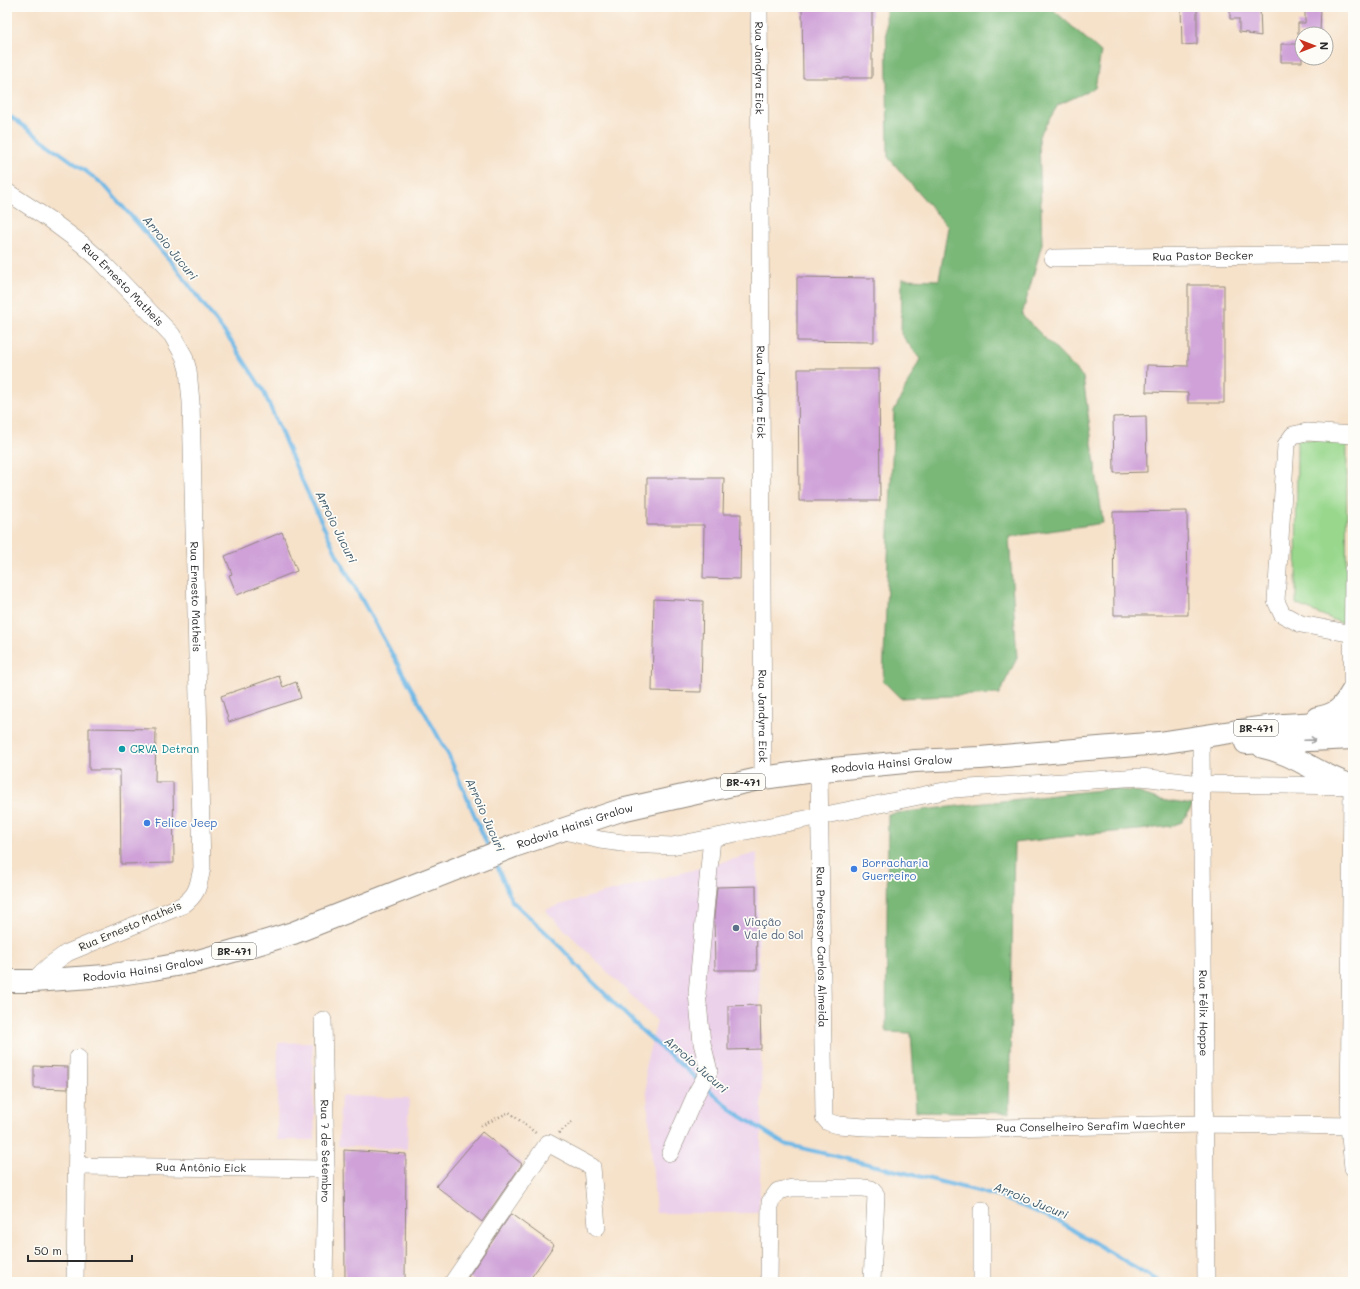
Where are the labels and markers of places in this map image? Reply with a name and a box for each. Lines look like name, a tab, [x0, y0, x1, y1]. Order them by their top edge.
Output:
place label: CRVA Detran	[130, 741, 199, 756]
marker: CRVA Detran	[117, 744, 127, 754]
place label: Felice Jeep	[155, 815, 218, 830]
marker: Felice Jeep	[142, 818, 152, 828]
place label: Borracharia Guerreiro	[862, 855, 929, 883]
marker: Borracharia Guerreiro	[849, 864, 859, 874]
place label: Viação Vale do Sol	[744, 914, 804, 942]
marker: Viação Vale do Sol	[731, 923, 741, 933]

